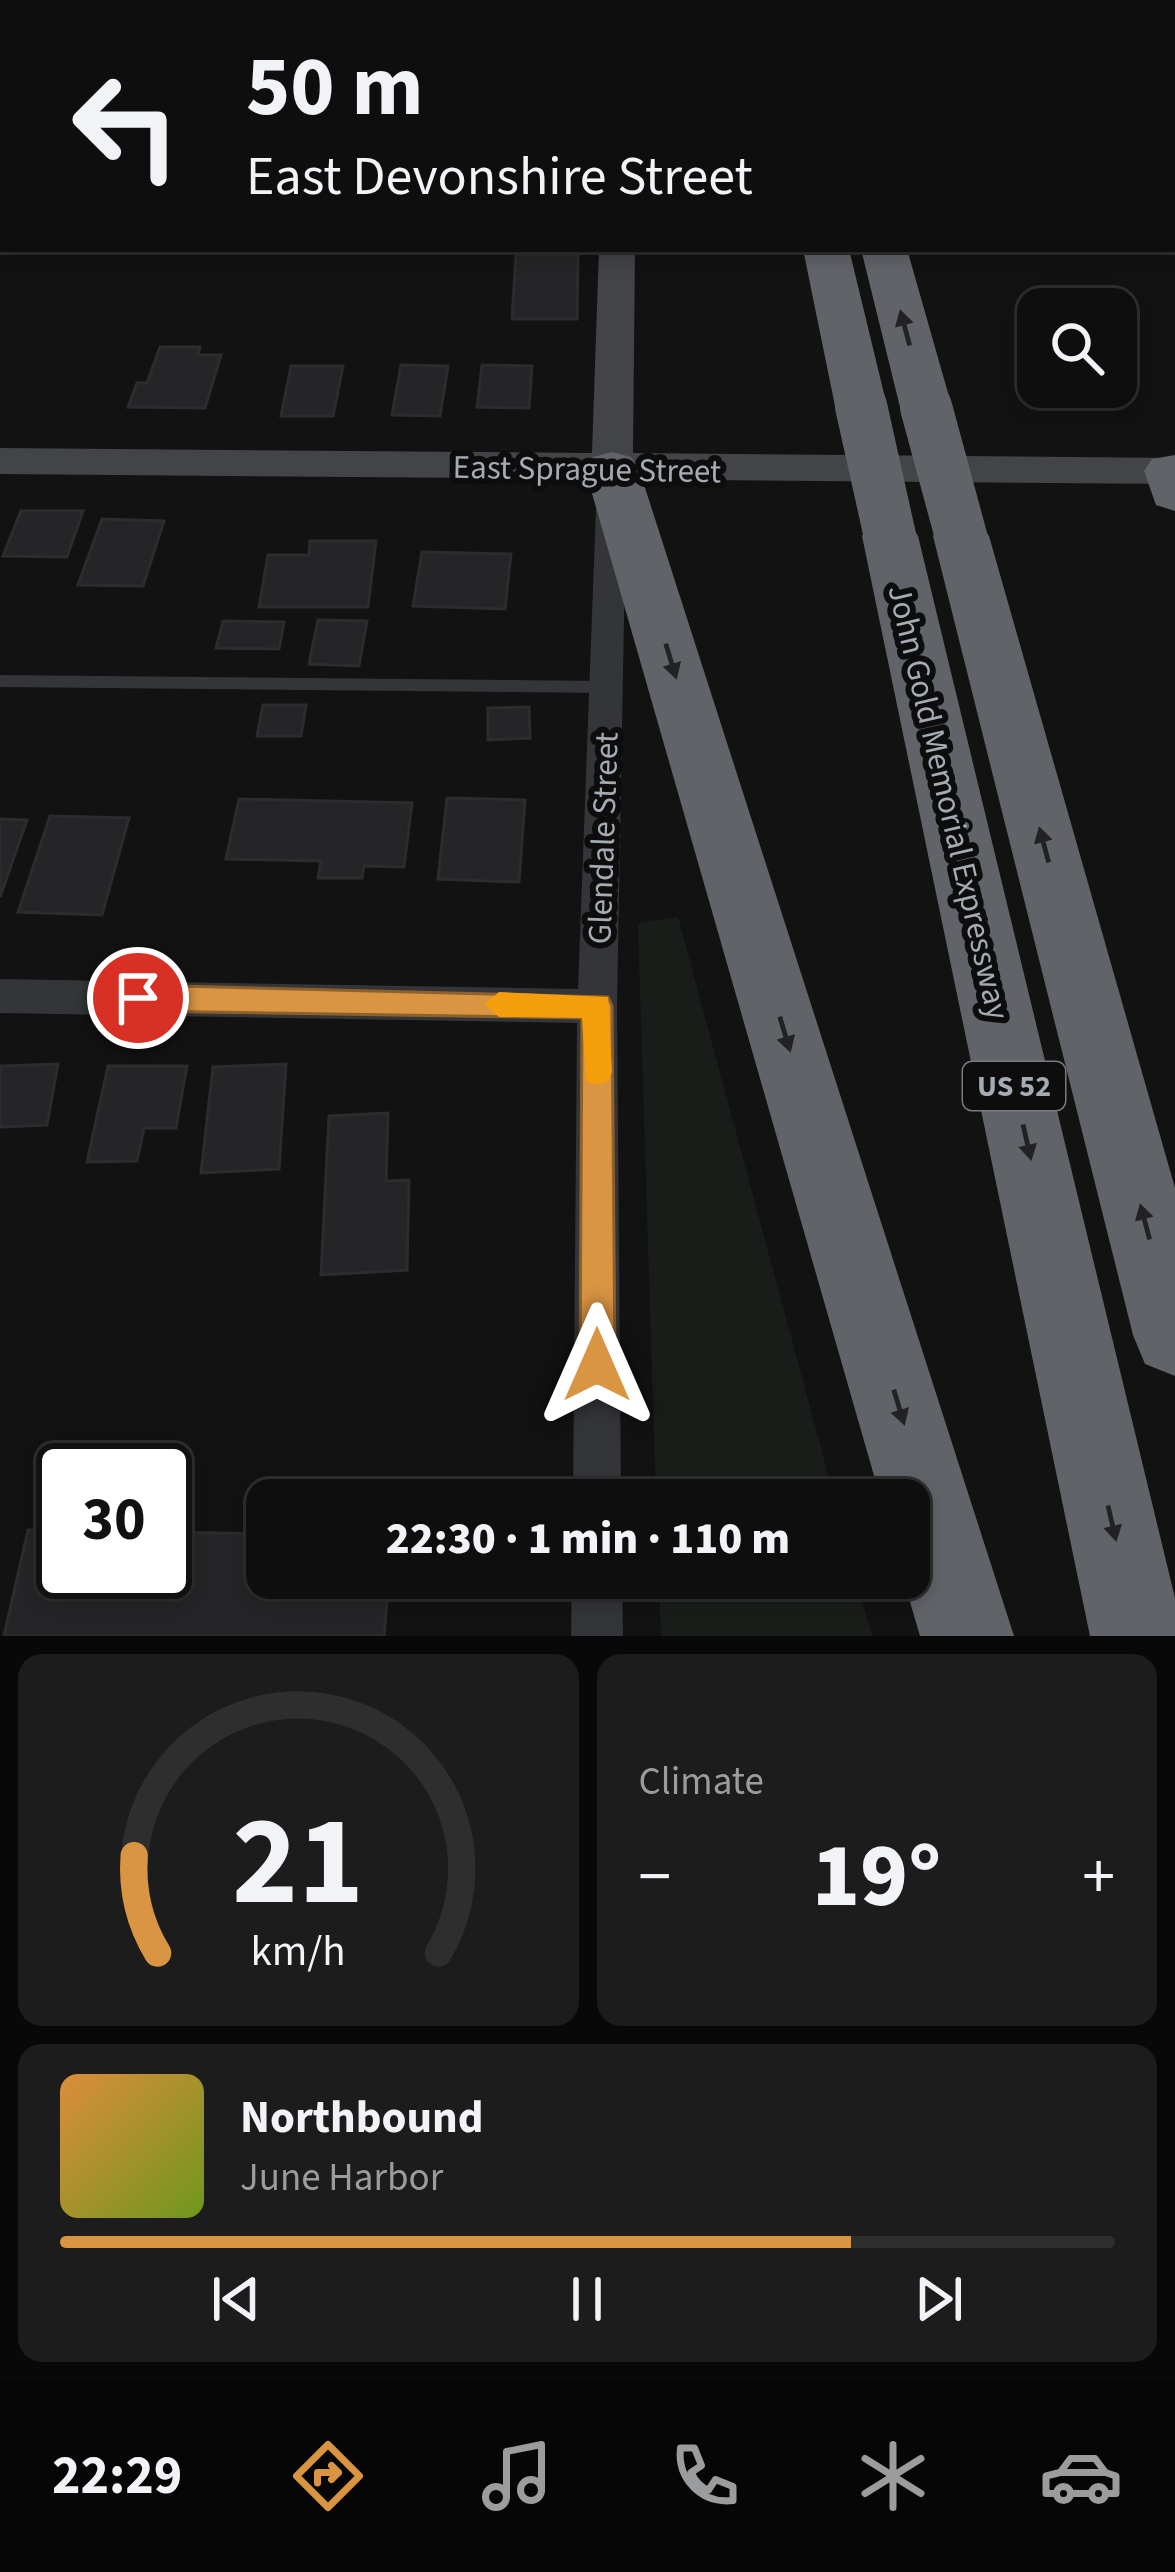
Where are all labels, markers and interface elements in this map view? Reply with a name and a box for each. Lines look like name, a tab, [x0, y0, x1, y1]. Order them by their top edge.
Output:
text: 50 m	[246, 28, 424, 148]
icon: left	[48, 48, 204, 204]
text: East Devonshire Street	[246, 139, 753, 216]
map controls	[1017, 288, 1137, 408]
button: search	[1017, 288, 1137, 408]
one-way arrow	[895, 309, 914, 346]
street label: East Sprague Street	[452, 444, 722, 495]
street label: John Gold Memorial Expressway	[876, 580, 1022, 1025]
one-way arrow	[662, 643, 681, 680]
street label: Glendale Street	[576, 731, 631, 945]
one-way arrow	[1033, 827, 1052, 864]
pin	[87, 947, 189, 1049]
icon: arrive	[105, 965, 171, 1031]
one-way arrow	[777, 1016, 795, 1053]
road number: US 52	[963, 1062, 1065, 1110]
one-way arrow	[1018, 1124, 1037, 1162]
one-way arrow	[1134, 1203, 1153, 1240]
position arrow	[534, 1302, 660, 1428]
one-way arrow	[891, 1389, 909, 1426]
speed limit sign: 30	[36, 1443, 192, 1599]
one-way arrow	[1103, 1504, 1122, 1541]
text: 22:30 · 1 min · 110 m	[386, 1507, 790, 1571]
text: Climate	[639, 1754, 764, 1810]
text: 21	[232, 1774, 364, 1952]
text: 19°	[812, 1813, 942, 1941]
text: −	[639, 1830, 671, 1924]
text: +	[1082, 1830, 1115, 1924]
text: km/h	[251, 1921, 346, 1982]
text: Northbound	[240, 2086, 484, 2150]
text: June Harbor	[240, 2150, 443, 2206]
icon: previous	[203, 2266, 269, 2332]
icon: pause	[554, 2266, 620, 2332]
icon: next	[906, 2266, 972, 2332]
icon: directions	[286, 2434, 370, 2518]
icon: music	[475, 2434, 559, 2518]
icon: phone	[663, 2434, 747, 2518]
icon: climate	[851, 2434, 935, 2518]
icon: car	[1039, 2434, 1123, 2518]
text: 22:29	[52, 2438, 182, 2515]

